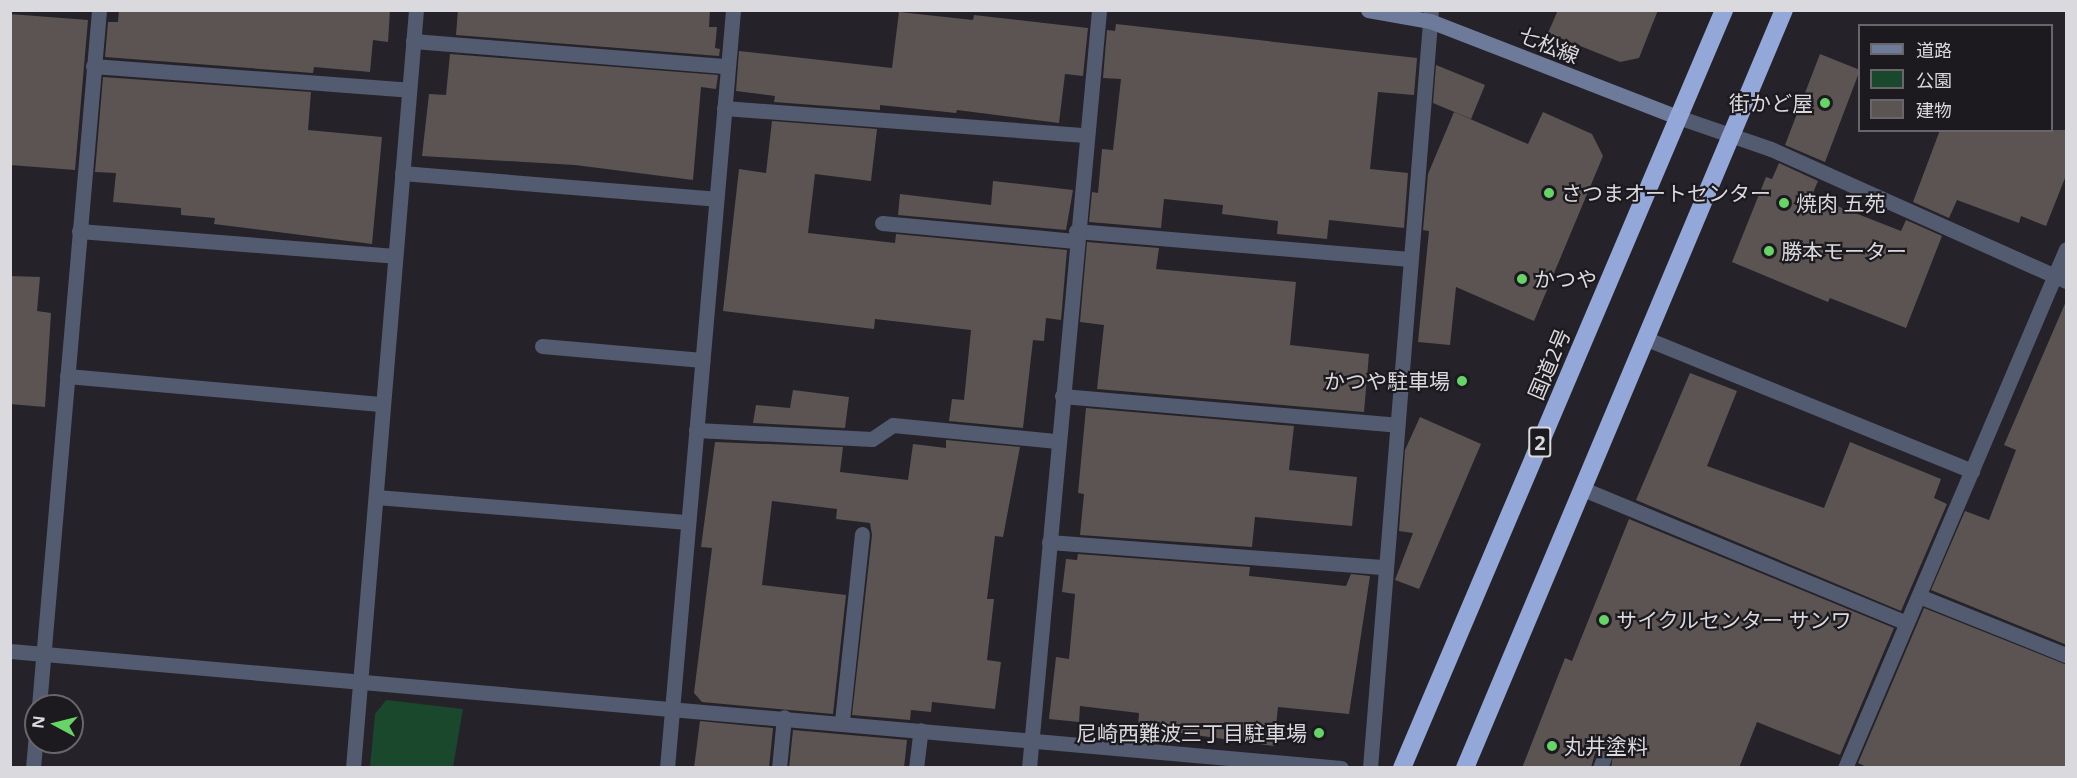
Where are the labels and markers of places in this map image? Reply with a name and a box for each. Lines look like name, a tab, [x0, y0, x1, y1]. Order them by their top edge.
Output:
place label: 街かど屋	[1729, 90, 1813, 116]
marker: 街かど屋	[1818, 96, 1832, 110]
place label: さつまオートセンター	[1561, 180, 1771, 206]
marker: さつまオートセンター	[1542, 186, 1556, 200]
place label: 焼肉 五苑	[1796, 190, 1885, 216]
marker: 焼肉 五苑	[1777, 196, 1791, 210]
place label: 勝本モーター	[1781, 238, 1907, 264]
marker: 勝本モーター	[1762, 244, 1776, 258]
place label: かつや	[1534, 266, 1597, 292]
marker: かつや	[1515, 272, 1529, 286]
place label: かつや駐車場	[1324, 368, 1450, 394]
marker: かつや駐車場	[1455, 374, 1469, 388]
place label: サイクルセンター サンワ	[1616, 607, 1852, 633]
marker: サイクルセンター サンワ	[1597, 613, 1611, 627]
place label: 尼崎西難波三丁目駐車場	[1076, 720, 1307, 746]
marker: 尼崎西難波三丁目駐車場	[1312, 726, 1326, 740]
place label: 丸井塗料	[1564, 733, 1648, 759]
marker: 丸井塗料	[1545, 739, 1559, 753]

